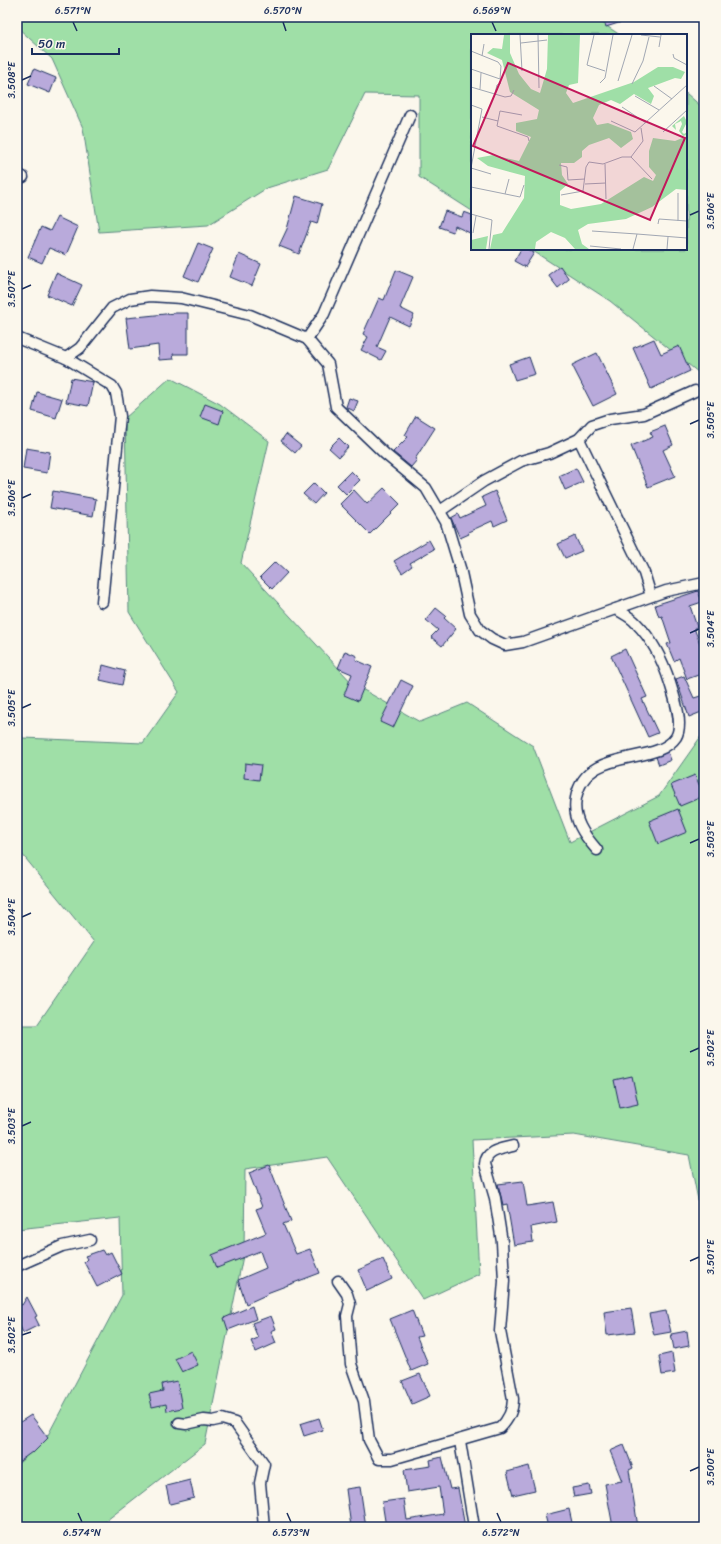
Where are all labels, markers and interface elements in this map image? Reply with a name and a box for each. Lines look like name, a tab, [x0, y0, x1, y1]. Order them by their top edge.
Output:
text: 6.571°N	[55, 2, 91, 20]
text: 6.570°N	[264, 2, 302, 20]
text: 6.569°N	[473, 2, 511, 20]
scale bar	[32, 30, 119, 56]
text: 50 m	[38, 33, 65, 55]
inset map	[471, 34, 687, 250]
text: 3.508°E	[3, 60, 21, 98]
text: 3.506°E	[702, 191, 720, 229]
text: 3.507°E	[3, 269, 21, 307]
text: 3.505°E	[702, 400, 720, 438]
text: 3.506°E	[3, 478, 21, 516]
text: 3.504°E	[702, 609, 720, 648]
text: 3.505°E	[3, 688, 21, 726]
text: 3.503°E	[702, 819, 720, 857]
text: 3.504°E	[3, 897, 21, 936]
text: 3.502°E	[702, 1028, 720, 1066]
text: 3.503°E	[3, 1106, 21, 1144]
text: 3.501°E	[702, 1238, 720, 1275]
text: 3.502°E	[3, 1315, 21, 1353]
text: 3.500°E	[702, 1447, 720, 1486]
text: 6.574°N	[63, 1524, 101, 1542]
text: 6.573°N	[272, 1524, 310, 1542]
text: 6.572°N	[482, 1524, 520, 1542]

